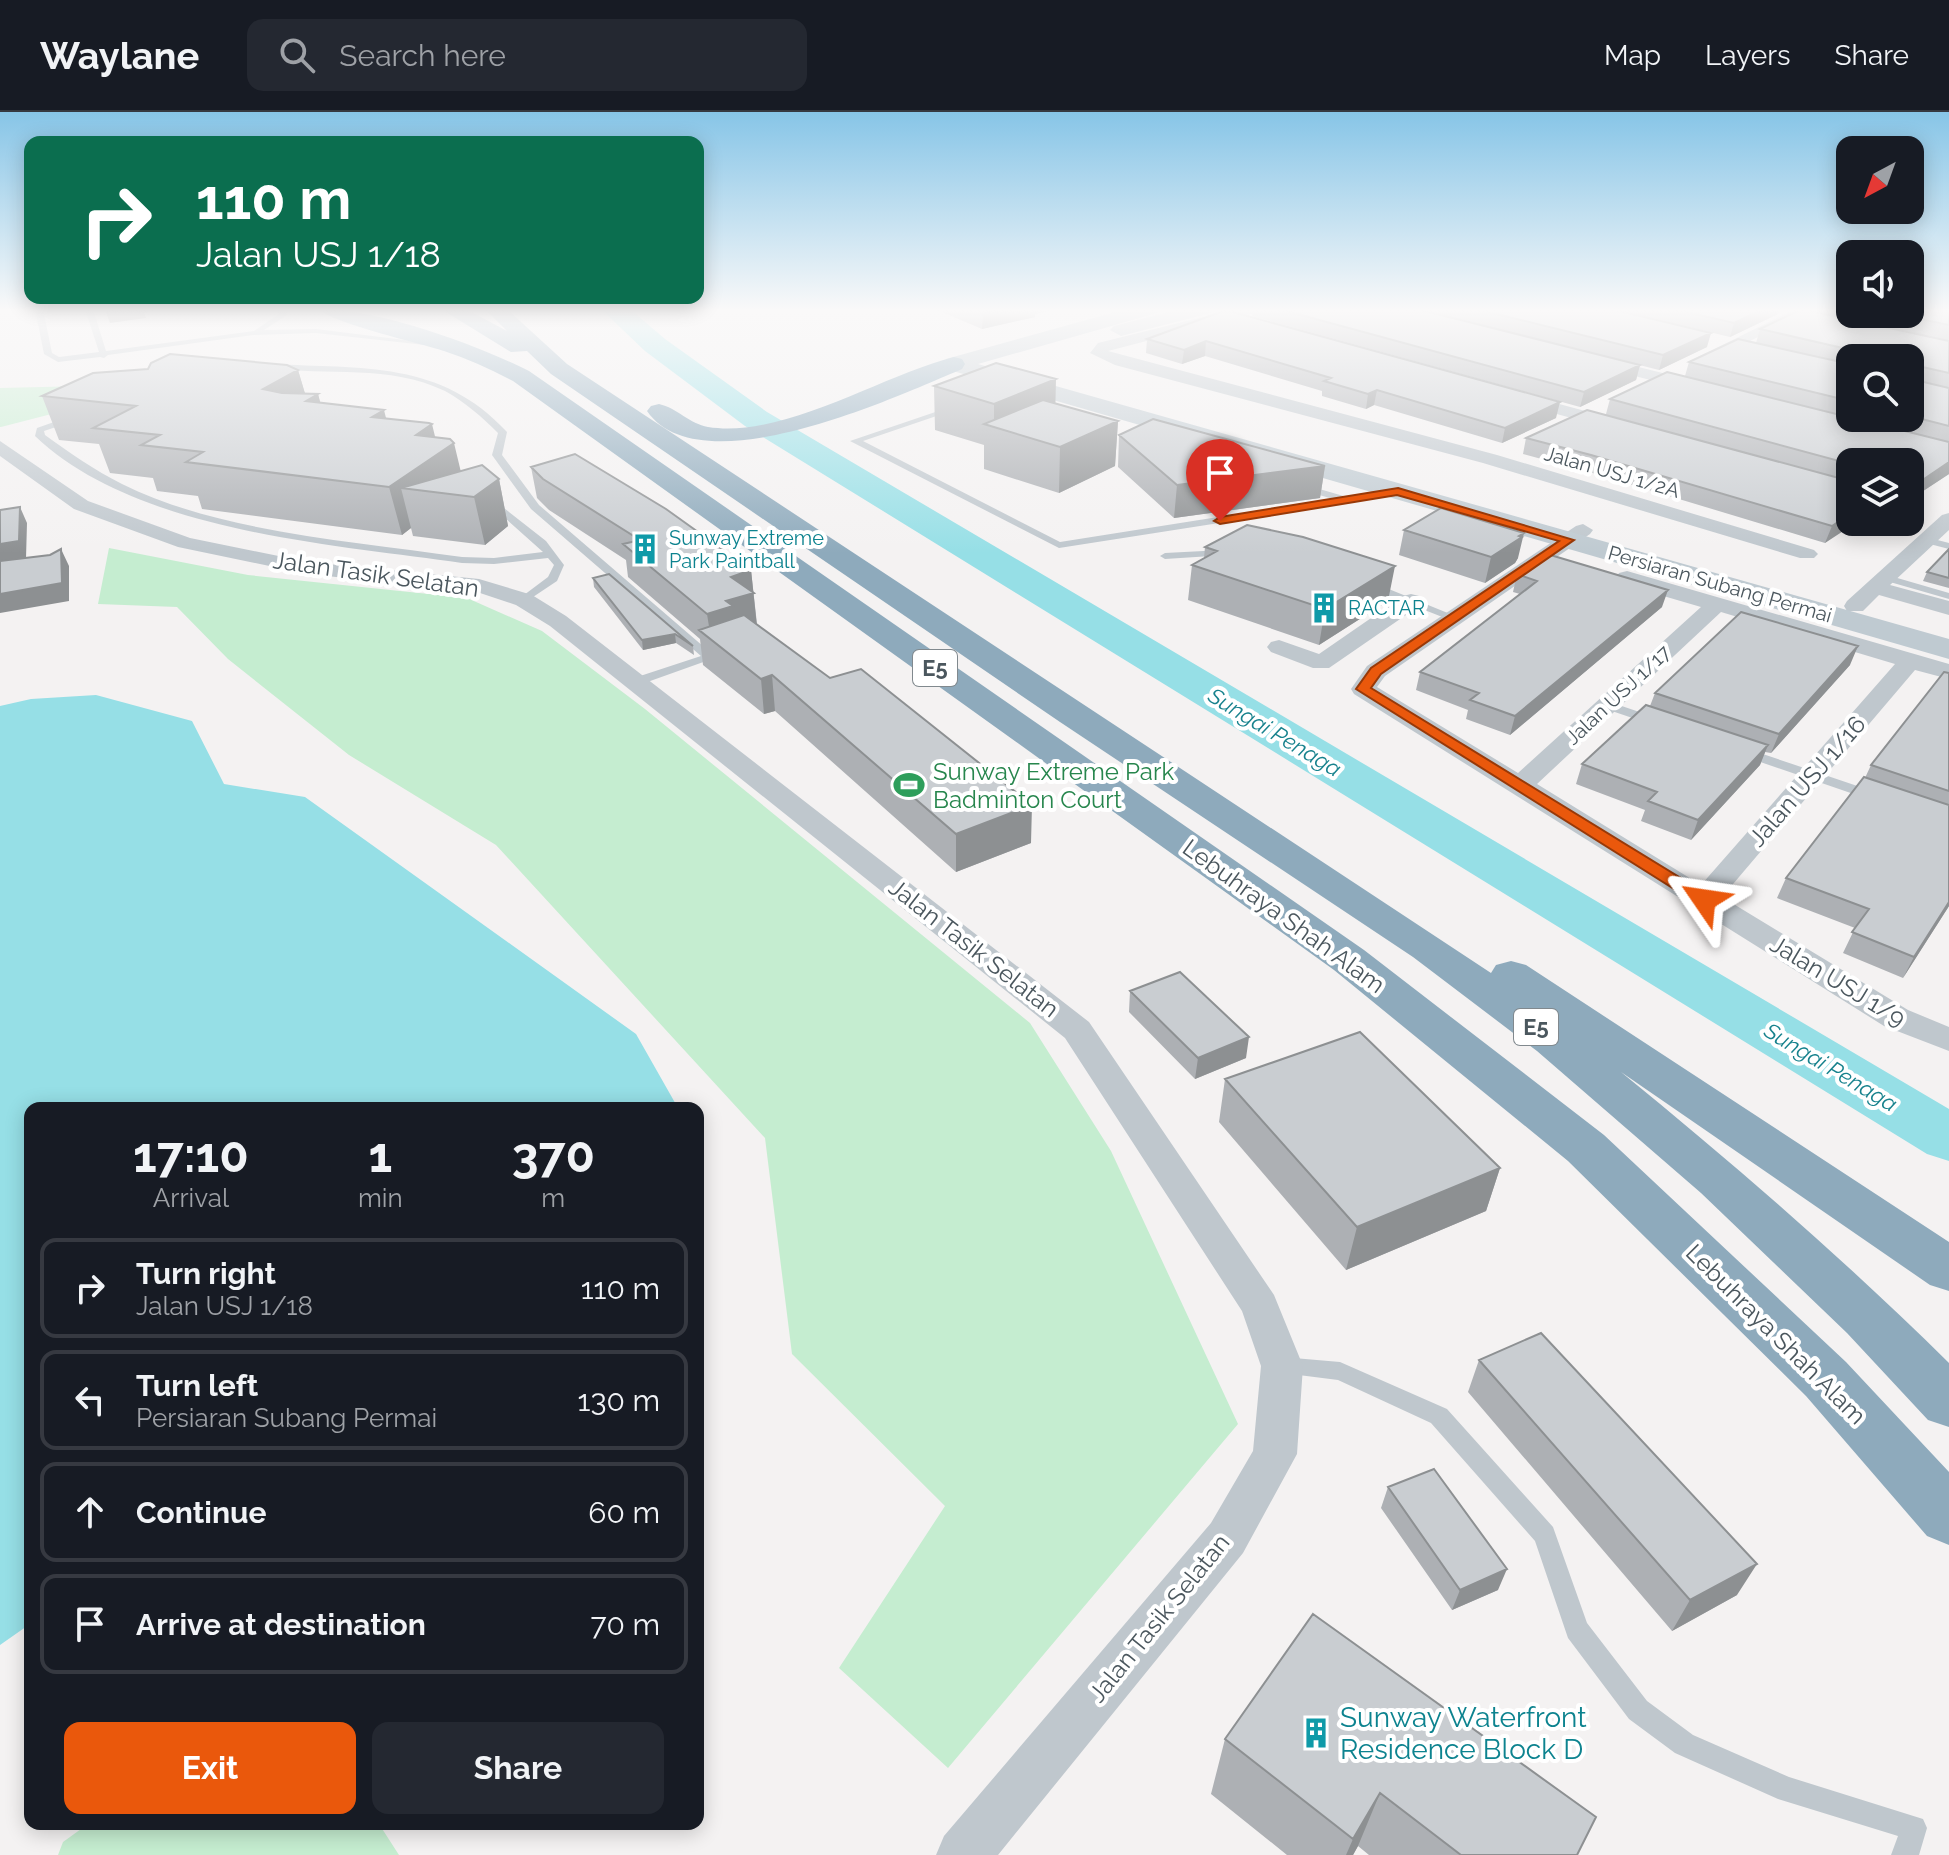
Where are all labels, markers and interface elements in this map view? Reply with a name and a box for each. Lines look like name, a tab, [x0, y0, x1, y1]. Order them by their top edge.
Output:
search box	[247, 19, 807, 91]
text: Waylane	[40, 33, 199, 78]
icon: search	[275, 33, 319, 77]
text: Search here	[339, 38, 506, 73]
text: Map	[1604, 39, 1661, 72]
text: Layers	[1705, 39, 1791, 72]
text: Share	[1835, 39, 1909, 72]
north arrow	[1836, 136, 1924, 224]
map controls	[1836, 136, 1924, 536]
text: 110 m	[196, 166, 351, 232]
icon: right	[64, 168, 168, 272]
text: Jalan USJ 1/18	[196, 233, 441, 275]
button: sound	[1836, 240, 1924, 328]
button: search	[1836, 344, 1924, 432]
pin	[1186, 439, 1254, 521]
street label: Jalan USJ 1/2A	[1542, 441, 1683, 503]
button: layers	[1836, 448, 1924, 536]
icon: arrive	[1198, 451, 1242, 495]
place label: Sunway Extreme Park Paintball	[669, 526, 824, 573]
building icon: Sunway Extreme Park Paintball	[628, 532, 662, 566]
street label: Persiaran Subang Permai	[1605, 541, 1835, 627]
street label: Jalan Tasik Selatan	[271, 545, 481, 603]
building icon: RACTAR	[1307, 591, 1341, 625]
place label: RACTAR	[1348, 596, 1425, 620]
street label: Jalan USJ 1/17	[1561, 640, 1676, 750]
road number: E5	[913, 650, 957, 686]
water label: Sungai Penaga	[1203, 682, 1346, 782]
street label: Jalan USJ 1/16	[1742, 710, 1872, 852]
place label: Sunway Extreme Park Badminton Court	[933, 757, 1174, 814]
sports icon: Sunway Extreme Park Badminton Court	[892, 768, 926, 802]
street label: Lebuhraya Shah Alam	[1177, 833, 1391, 999]
position arrow	[1662, 858, 1746, 942]
street label: Jalan Tasik Selatan	[883, 873, 1065, 1023]
street label: Jalan USJ 1/9	[1765, 929, 1911, 1033]
road number: E5	[1514, 1009, 1558, 1045]
water label: Sungai Penaga	[1759, 1017, 1902, 1117]
text: 17:10	[133, 1127, 249, 1183]
text: 1	[368, 1127, 392, 1183]
text: 370	[512, 1127, 595, 1183]
text: Arrival	[153, 1183, 229, 1213]
text: min	[358, 1183, 403, 1213]
text: m	[541, 1183, 565, 1213]
street label: Lebuhraya Shah Alam	[1680, 1238, 1872, 1430]
text: Turn right	[136, 1256, 276, 1291]
icon: right	[68, 1266, 112, 1310]
text: 110 m	[581, 1271, 660, 1306]
text: Jalan USJ 1/18	[136, 1291, 313, 1321]
text: Turn left	[136, 1368, 258, 1403]
icon: left	[68, 1378, 112, 1422]
text: 130 m	[578, 1383, 660, 1418]
text: Persiaran Subang Permai	[136, 1403, 437, 1433]
icon: ahead	[68, 1490, 112, 1534]
text: Continue	[136, 1495, 267, 1530]
text: 60 m	[588, 1495, 660, 1530]
street label: Jalan Tasik Selatan	[1082, 1528, 1236, 1708]
icon: arrive	[68, 1602, 112, 1646]
text: Arrive at destination	[136, 1607, 426, 1642]
text: 70 m	[590, 1607, 660, 1642]
place label: Sunway Waterfront Residence Block D	[1340, 1701, 1587, 1766]
building icon: Sunway Waterfront Residence Block D	[1299, 1716, 1333, 1750]
button: Exit	[64, 1722, 356, 1814]
button: Share	[372, 1722, 664, 1814]

